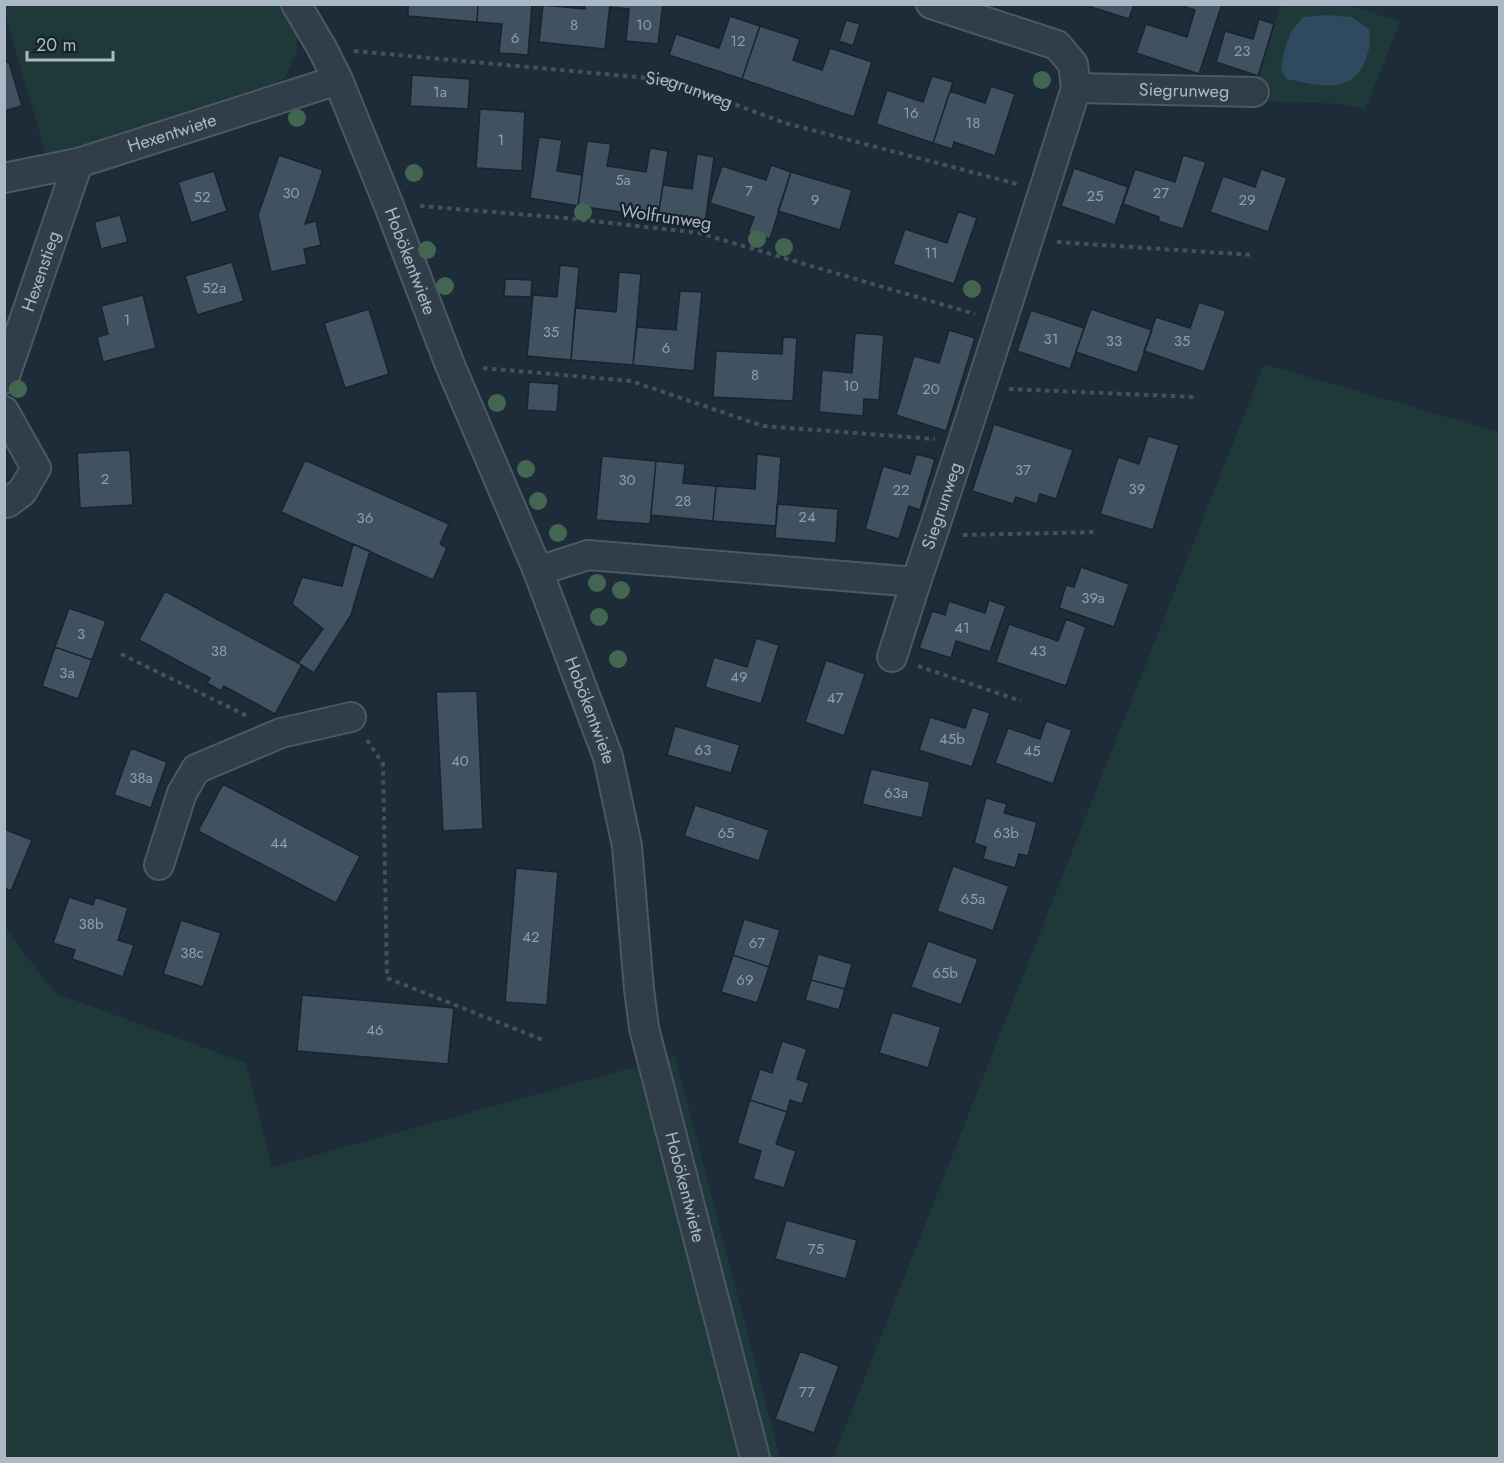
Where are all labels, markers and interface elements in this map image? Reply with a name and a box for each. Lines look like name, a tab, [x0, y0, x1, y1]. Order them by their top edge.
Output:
house number: 8	[570, 14, 578, 36]
house number: 10	[636, 14, 652, 36]
scale bar	[27, 24, 112, 62]
house number: 6	[511, 27, 519, 49]
house number: 12	[730, 30, 746, 52]
text: 20 m	[36, 32, 76, 58]
house number: 23	[1234, 40, 1250, 62]
street label: Siegrunweg	[644, 65, 736, 115]
street label: Siegrunweg	[1138, 76, 1230, 104]
house number: 1a	[433, 81, 447, 103]
house number: 16	[903, 102, 919, 124]
street label: Hexentwiete	[124, 107, 220, 159]
house number: 18	[966, 112, 980, 134]
house number: 1	[498, 129, 504, 151]
house number: 5a	[615, 169, 631, 191]
house number: 7	[745, 180, 753, 202]
house number: 30	[282, 182, 300, 204]
house number: 27	[1153, 182, 1169, 204]
house number: 25	[1087, 185, 1104, 207]
house number: 52	[194, 186, 211, 208]
house number: 9	[811, 189, 819, 211]
house number: 29	[1238, 189, 1256, 211]
street label: Wolfrunweg	[619, 198, 713, 236]
street label: Hobökentwiete	[378, 204, 443, 319]
street label: Hexenstieg	[15, 227, 67, 315]
house number: 11	[924, 242, 938, 264]
house number: 52a	[202, 277, 226, 299]
house number: 1	[124, 309, 130, 331]
house number: 35	[543, 321, 559, 343]
house number: 31	[1044, 328, 1058, 350]
house number: 33	[1106, 330, 1122, 352]
house number: 35	[1174, 330, 1190, 352]
house number: 6	[662, 337, 670, 359]
house number: 8	[751, 364, 759, 386]
house number: 10	[843, 375, 859, 397]
house number: 20	[922, 378, 940, 400]
street label: Siegrunweg	[915, 459, 968, 553]
house number: 37	[1015, 459, 1031, 481]
house number: 2	[101, 468, 109, 490]
house number: 30	[618, 469, 636, 491]
house number: 39	[1129, 478, 1145, 500]
house number: 22	[892, 479, 910, 501]
house number: 28	[675, 490, 691, 512]
house number: 24	[798, 506, 816, 528]
house number: 36	[357, 507, 373, 529]
house number: 39a	[1081, 587, 1105, 609]
house number: 41	[954, 617, 970, 639]
house number: 3	[77, 623, 85, 645]
house number: 38	[211, 640, 227, 662]
house number: 43	[1030, 640, 1046, 662]
street label: Hobökentwiete	[558, 653, 622, 766]
house number: 3a	[59, 662, 75, 684]
house number: 49	[730, 666, 748, 688]
house number: 47	[827, 687, 843, 709]
house number: 45b	[939, 728, 965, 750]
house number: 63	[695, 739, 711, 761]
house number: 45	[1023, 740, 1041, 762]
house number: 40	[451, 750, 469, 772]
house number: 38a	[129, 767, 153, 789]
house number: 63a	[884, 782, 908, 804]
house number: 65	[717, 822, 735, 844]
house number: 63b	[993, 822, 1019, 844]
house number: 44	[270, 832, 288, 854]
house number: 65a	[961, 888, 985, 910]
house number: 38b	[79, 913, 104, 935]
house number: 42	[522, 926, 540, 948]
house number: 67	[749, 932, 765, 954]
house number: 38c	[180, 942, 204, 964]
house number: 65b	[932, 962, 958, 984]
house number: 69	[736, 969, 754, 991]
house number: 46	[366, 1019, 384, 1041]
street label: Hobökentwiete	[658, 1129, 712, 1245]
house number: 75	[808, 1238, 824, 1260]
house number: 77	[799, 1381, 815, 1403]

